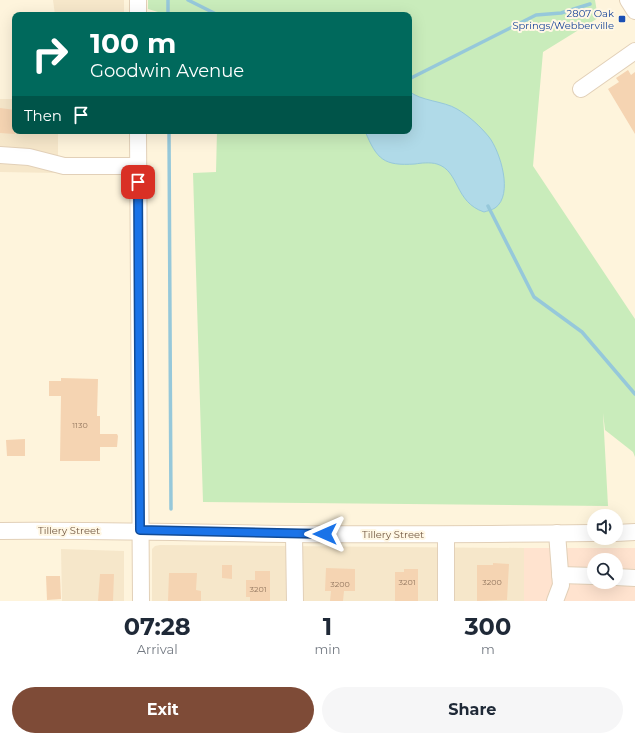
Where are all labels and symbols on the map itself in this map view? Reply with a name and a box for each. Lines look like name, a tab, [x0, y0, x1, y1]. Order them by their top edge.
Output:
place label: 2807 Oak Springs/Webberville	[512, 7, 614, 32]
marker: 2807 Oak Springs/Webberville	[617, 14, 627, 24]
pin	[121, 165, 155, 199]
house number: 1130	[72, 420, 88, 430]
position arrow	[304, 513, 346, 555]
street label: Tillery Street	[38, 524, 100, 537]
street label: Tillery Street	[362, 528, 424, 541]
house number: 3201	[398, 577, 416, 587]
house number: 3200	[482, 577, 502, 587]
house number: 3200	[330, 579, 350, 589]
house number: 3201	[249, 584, 267, 594]

